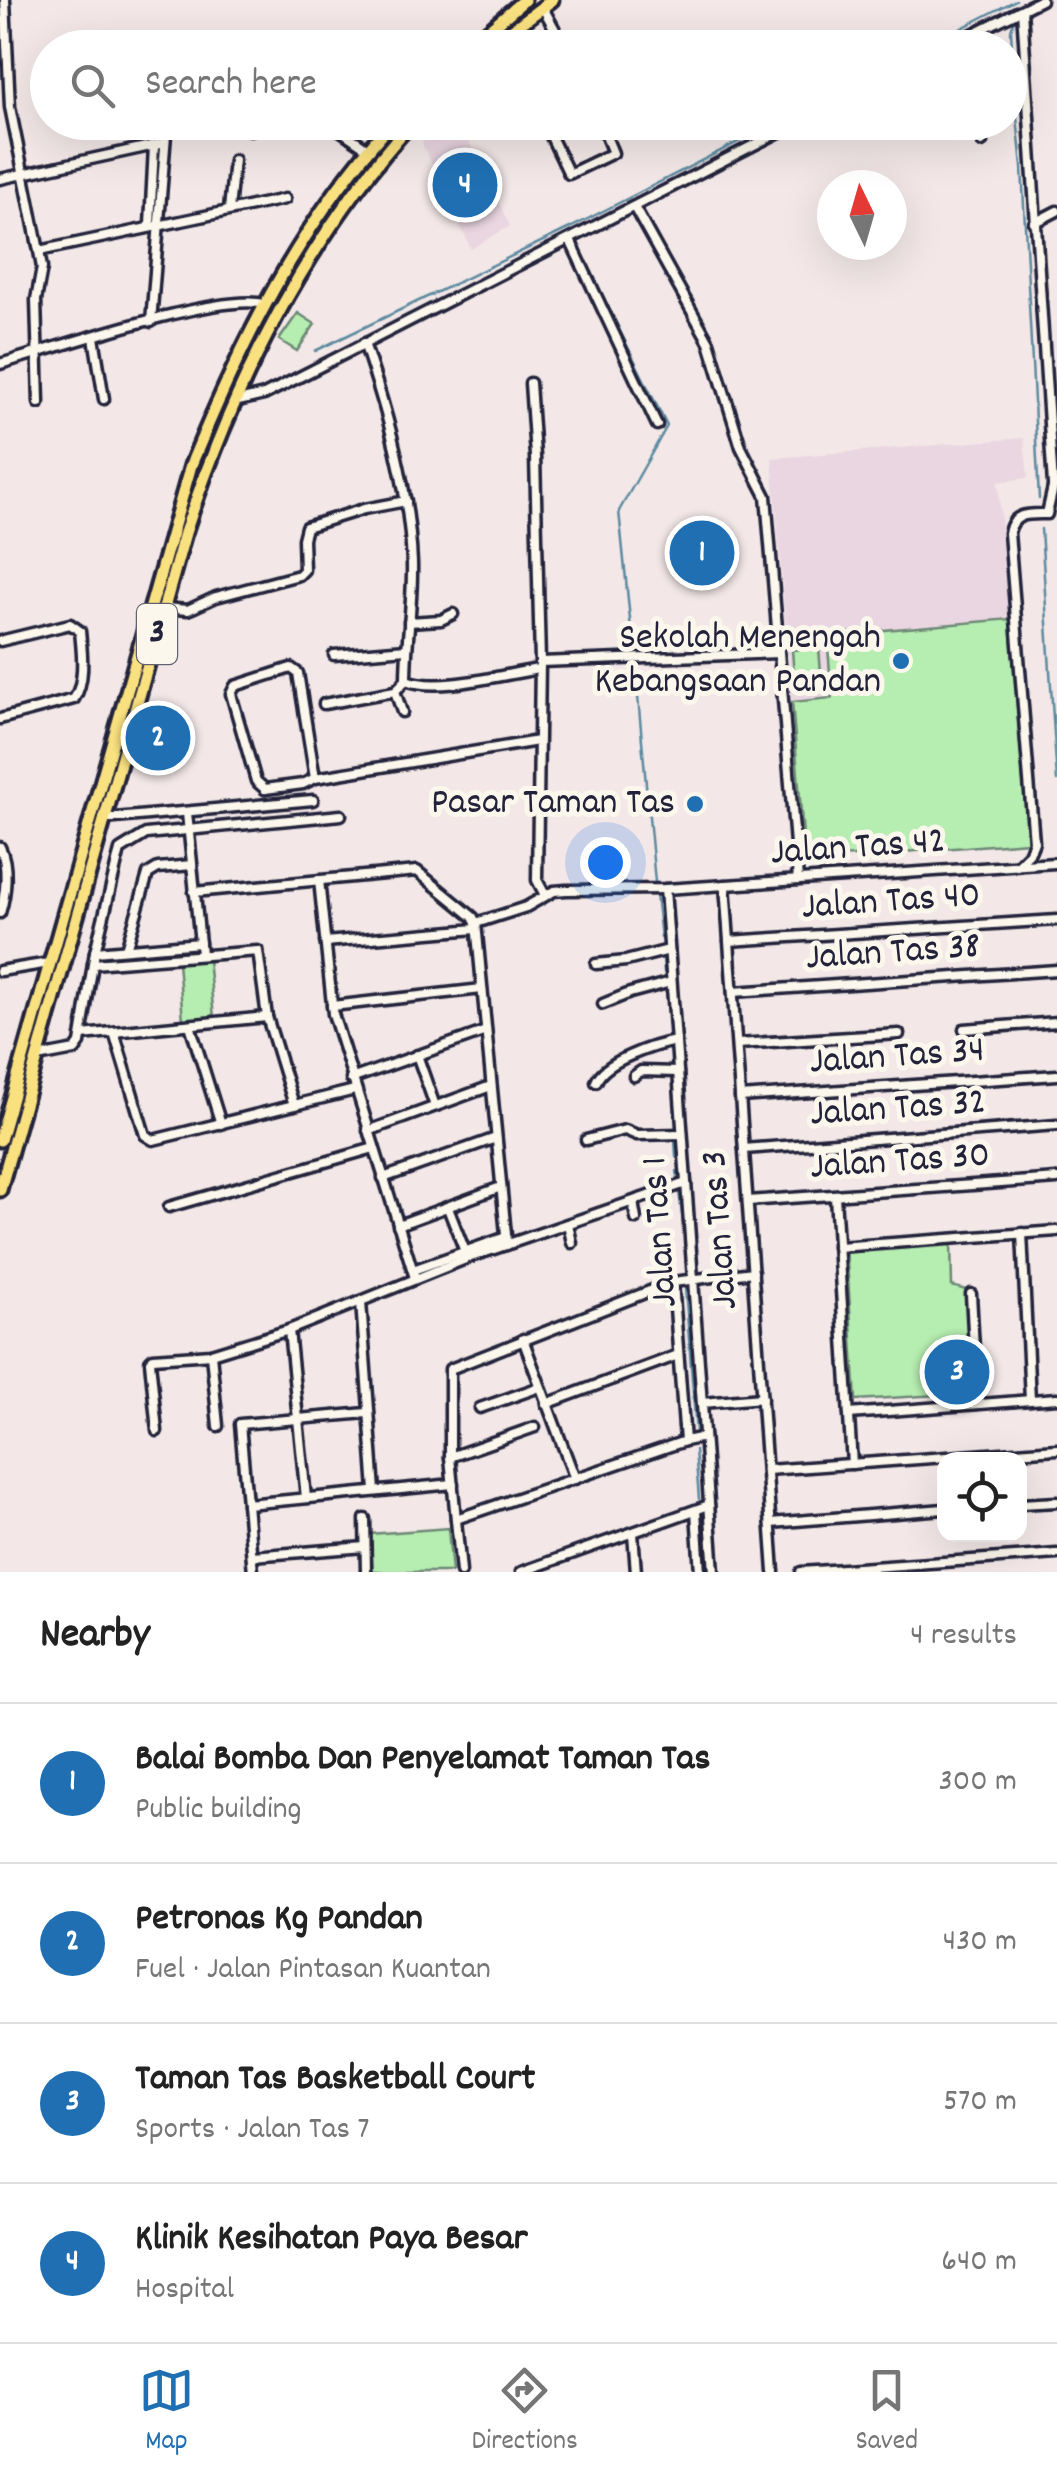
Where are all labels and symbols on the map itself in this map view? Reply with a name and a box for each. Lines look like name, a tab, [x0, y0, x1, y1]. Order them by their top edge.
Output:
pin: 4	[432, 148, 498, 222]
north arrow	[817, 170, 907, 260]
pin: 1	[670, 516, 734, 590]
road number: 3	[137, 604, 177, 664]
place label: Sekolah Menengah Kebangsaan Pandan	[595, 612, 881, 711]
marker: Sekolah Menengah Kebangsaan Pandan	[890, 650, 912, 672]
pin: 2	[126, 700, 190, 776]
place label: Pasar Taman Tas	[431, 777, 675, 832]
marker: Pasar Taman Tas	[684, 793, 706, 815]
street label: Jalan Tas 42	[769, 815, 947, 883]
your location	[580, 837, 631, 888]
street label: Jalan Tas 40	[800, 869, 982, 937]
street label: Jalan Tas 38	[804, 920, 982, 988]
street label: Jalan Tas 34	[808, 1024, 986, 1092]
street label: Jalan Tas 32	[808, 1076, 988, 1144]
street label: Jalan Tas 30	[808, 1129, 992, 1197]
street label: Jalan Tas 3	[689, 1149, 755, 1311]
street label: Jalan Tas 1	[629, 1155, 695, 1309]
pin: 3	[924, 1334, 990, 1410]

